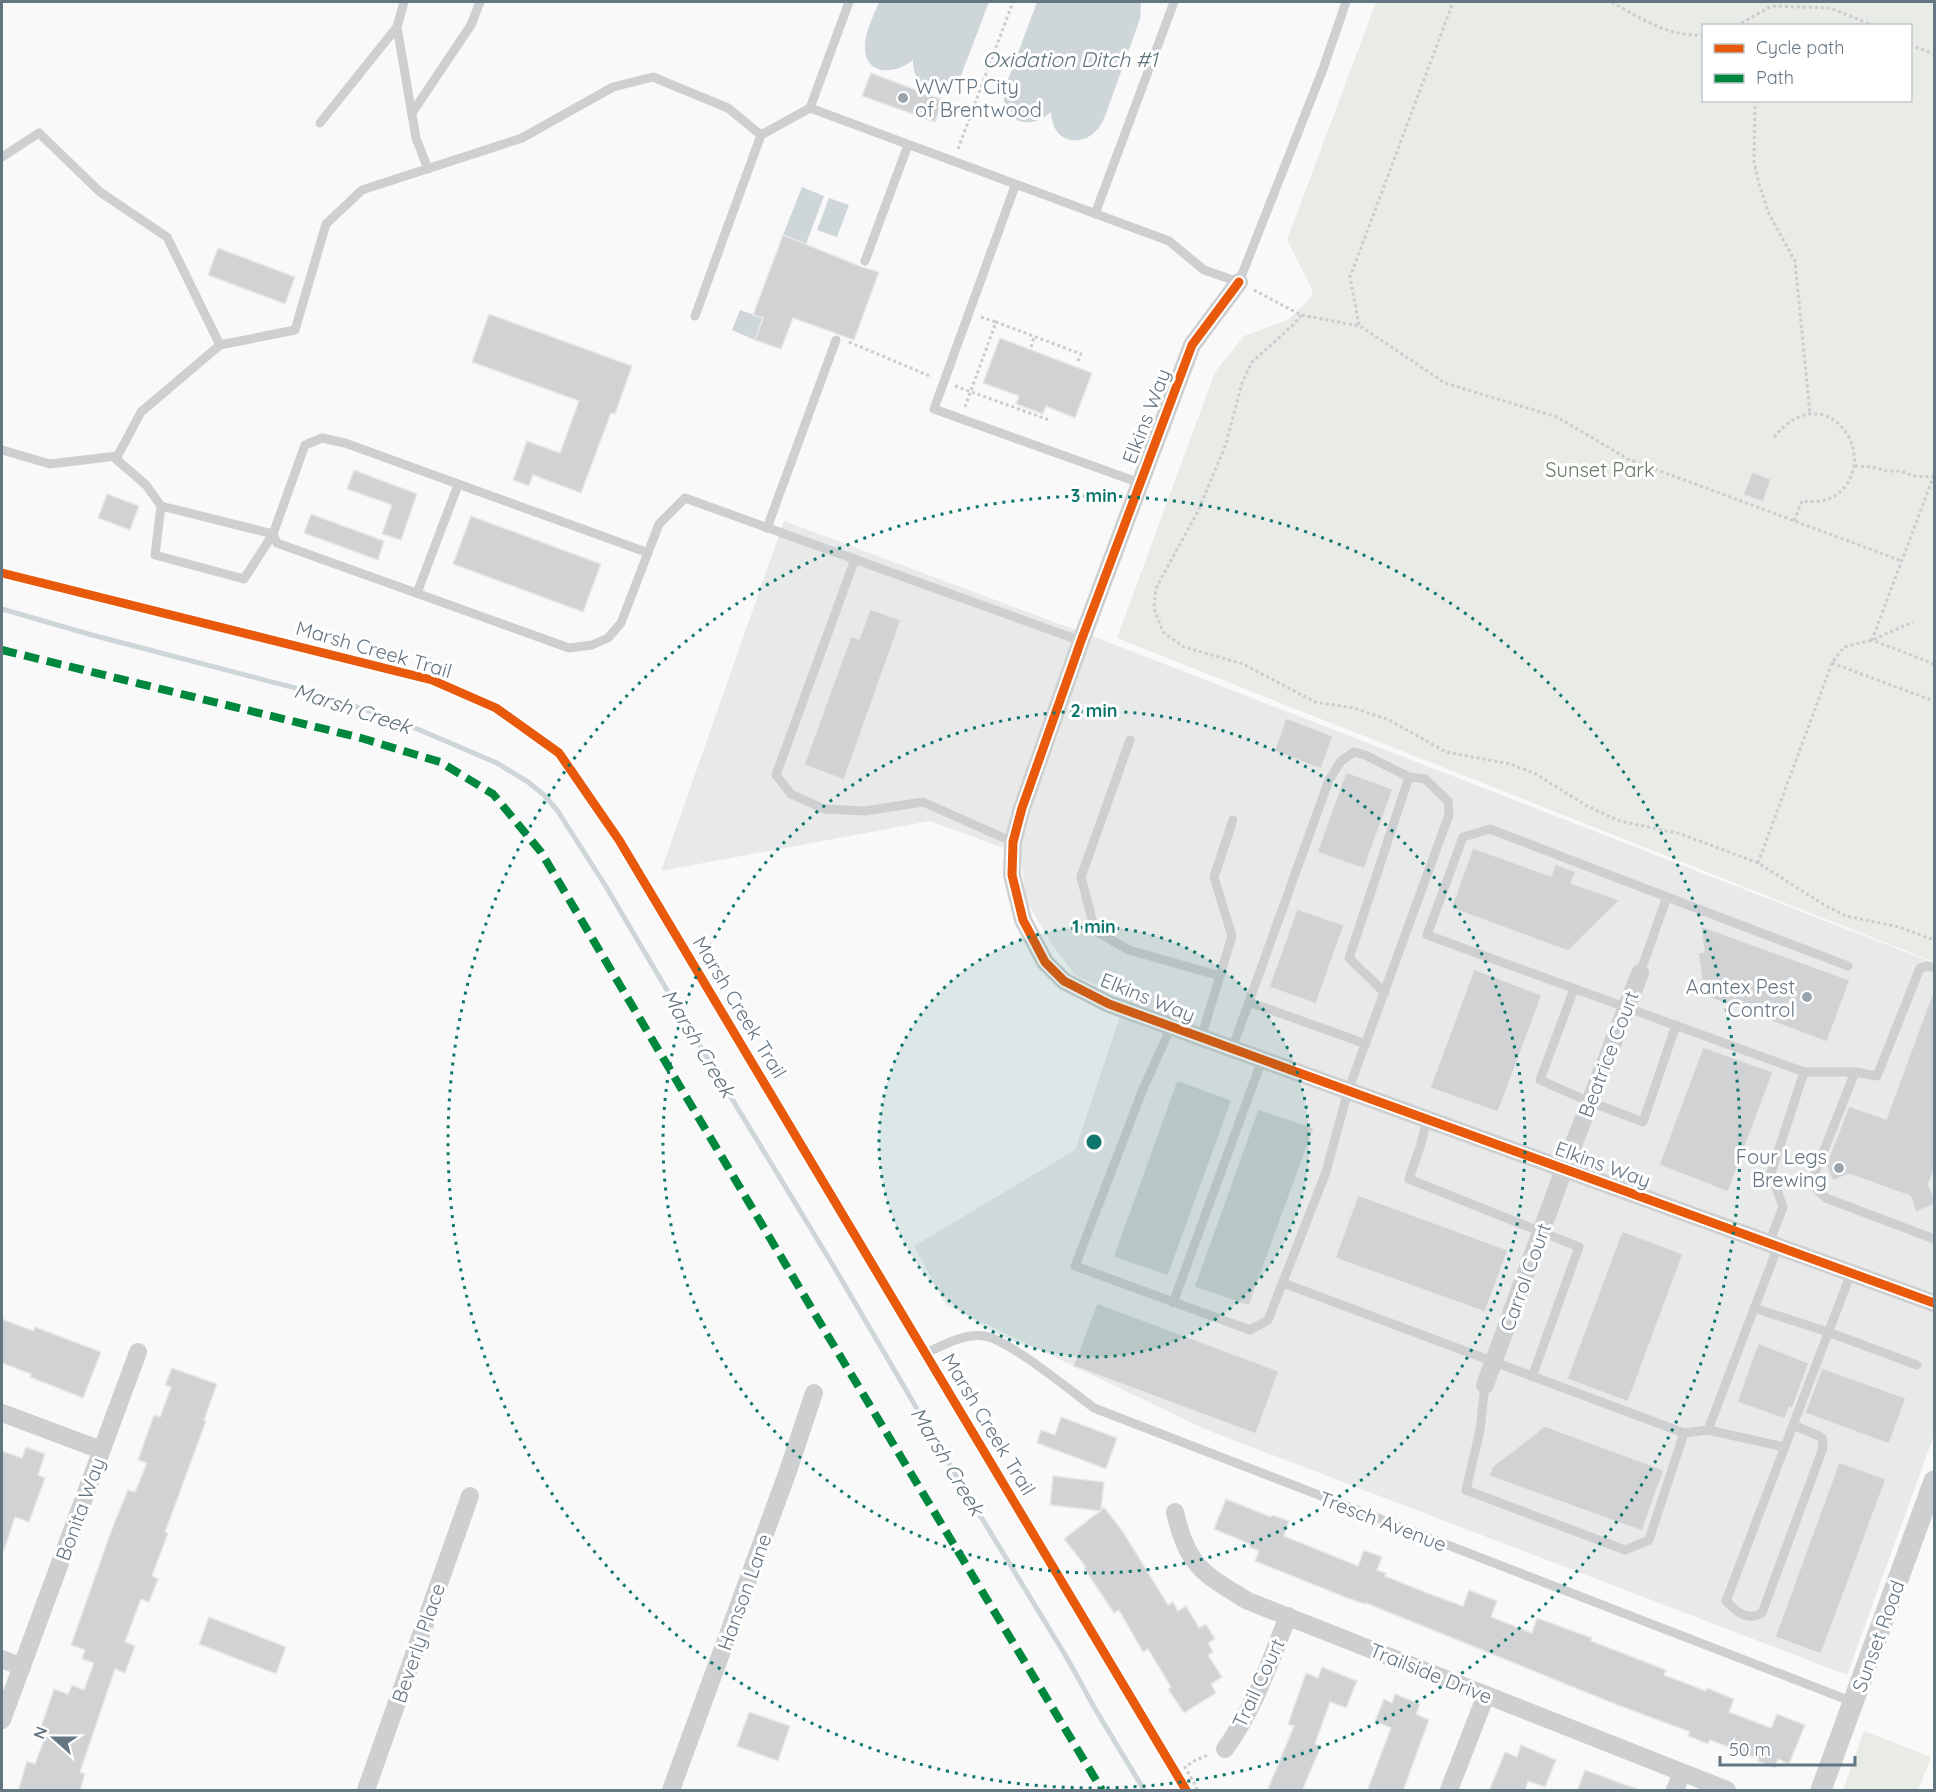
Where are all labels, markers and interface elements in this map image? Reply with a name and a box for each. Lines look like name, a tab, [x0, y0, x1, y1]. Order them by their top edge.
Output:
legend	[1702, 24, 1912, 102]
text: Cycle path	[1756, 36, 1844, 59]
water label: Oxidation Ditch #1	[983, 46, 1160, 72]
text: Path	[1756, 66, 1794, 89]
place label: WWTP City of Brentwood	[915, 74, 1042, 122]
marker: WWTP City of Brentwood	[896, 91, 910, 105]
street label: Elkins Way	[1116, 365, 1176, 467]
park label: Sunset Park	[1545, 457, 1655, 482]
text: 3 min	[1071, 484, 1117, 507]
street label: Marsh Creek Trail	[293, 615, 455, 683]
water label: Marsh Creek	[291, 677, 417, 740]
text: 2 min	[1071, 699, 1117, 722]
text: 1 min	[1072, 915, 1116, 938]
street label: Marsh Creek Trail	[688, 932, 792, 1082]
street label: Elkins Way	[1097, 967, 1199, 1027]
place label: Aantex Pest Control	[1686, 974, 1795, 1022]
water label: Marsh Creek	[657, 984, 741, 1102]
street label: Beatrice Court	[1572, 987, 1644, 1121]
marker: Aantex Pest Control	[1800, 990, 1814, 1004]
centre of rings	[1084, 1132, 1104, 1152]
street label: Elkins Way	[1552, 1135, 1654, 1193]
place label: Four Legs Brewing	[1736, 1144, 1827, 1192]
marker: Four Legs Brewing	[1832, 1161, 1846, 1175]
street label: Carrol Court	[1494, 1219, 1556, 1335]
street label: Marsh Creek Trail	[937, 1349, 1041, 1499]
water label: Marsh Creek	[906, 1402, 990, 1520]
street label: Bonita Way	[50, 1454, 110, 1564]
street label: Tresch Avenue	[1316, 1485, 1450, 1557]
street label: Hanson Lane	[711, 1530, 777, 1654]
street label: Sunset Road	[1846, 1577, 1910, 1695]
street label: Beverly Place	[386, 1580, 450, 1706]
street label: Trail Court	[1226, 1634, 1290, 1732]
street label: Trailside Drive	[1366, 1637, 1496, 1709]
north arrow	[24, 1708, 84, 1768]
text: N	[29, 1724, 51, 1742]
scale bar	[1720, 1729, 1855, 1767]
text: 50 m	[1729, 1738, 1771, 1761]

